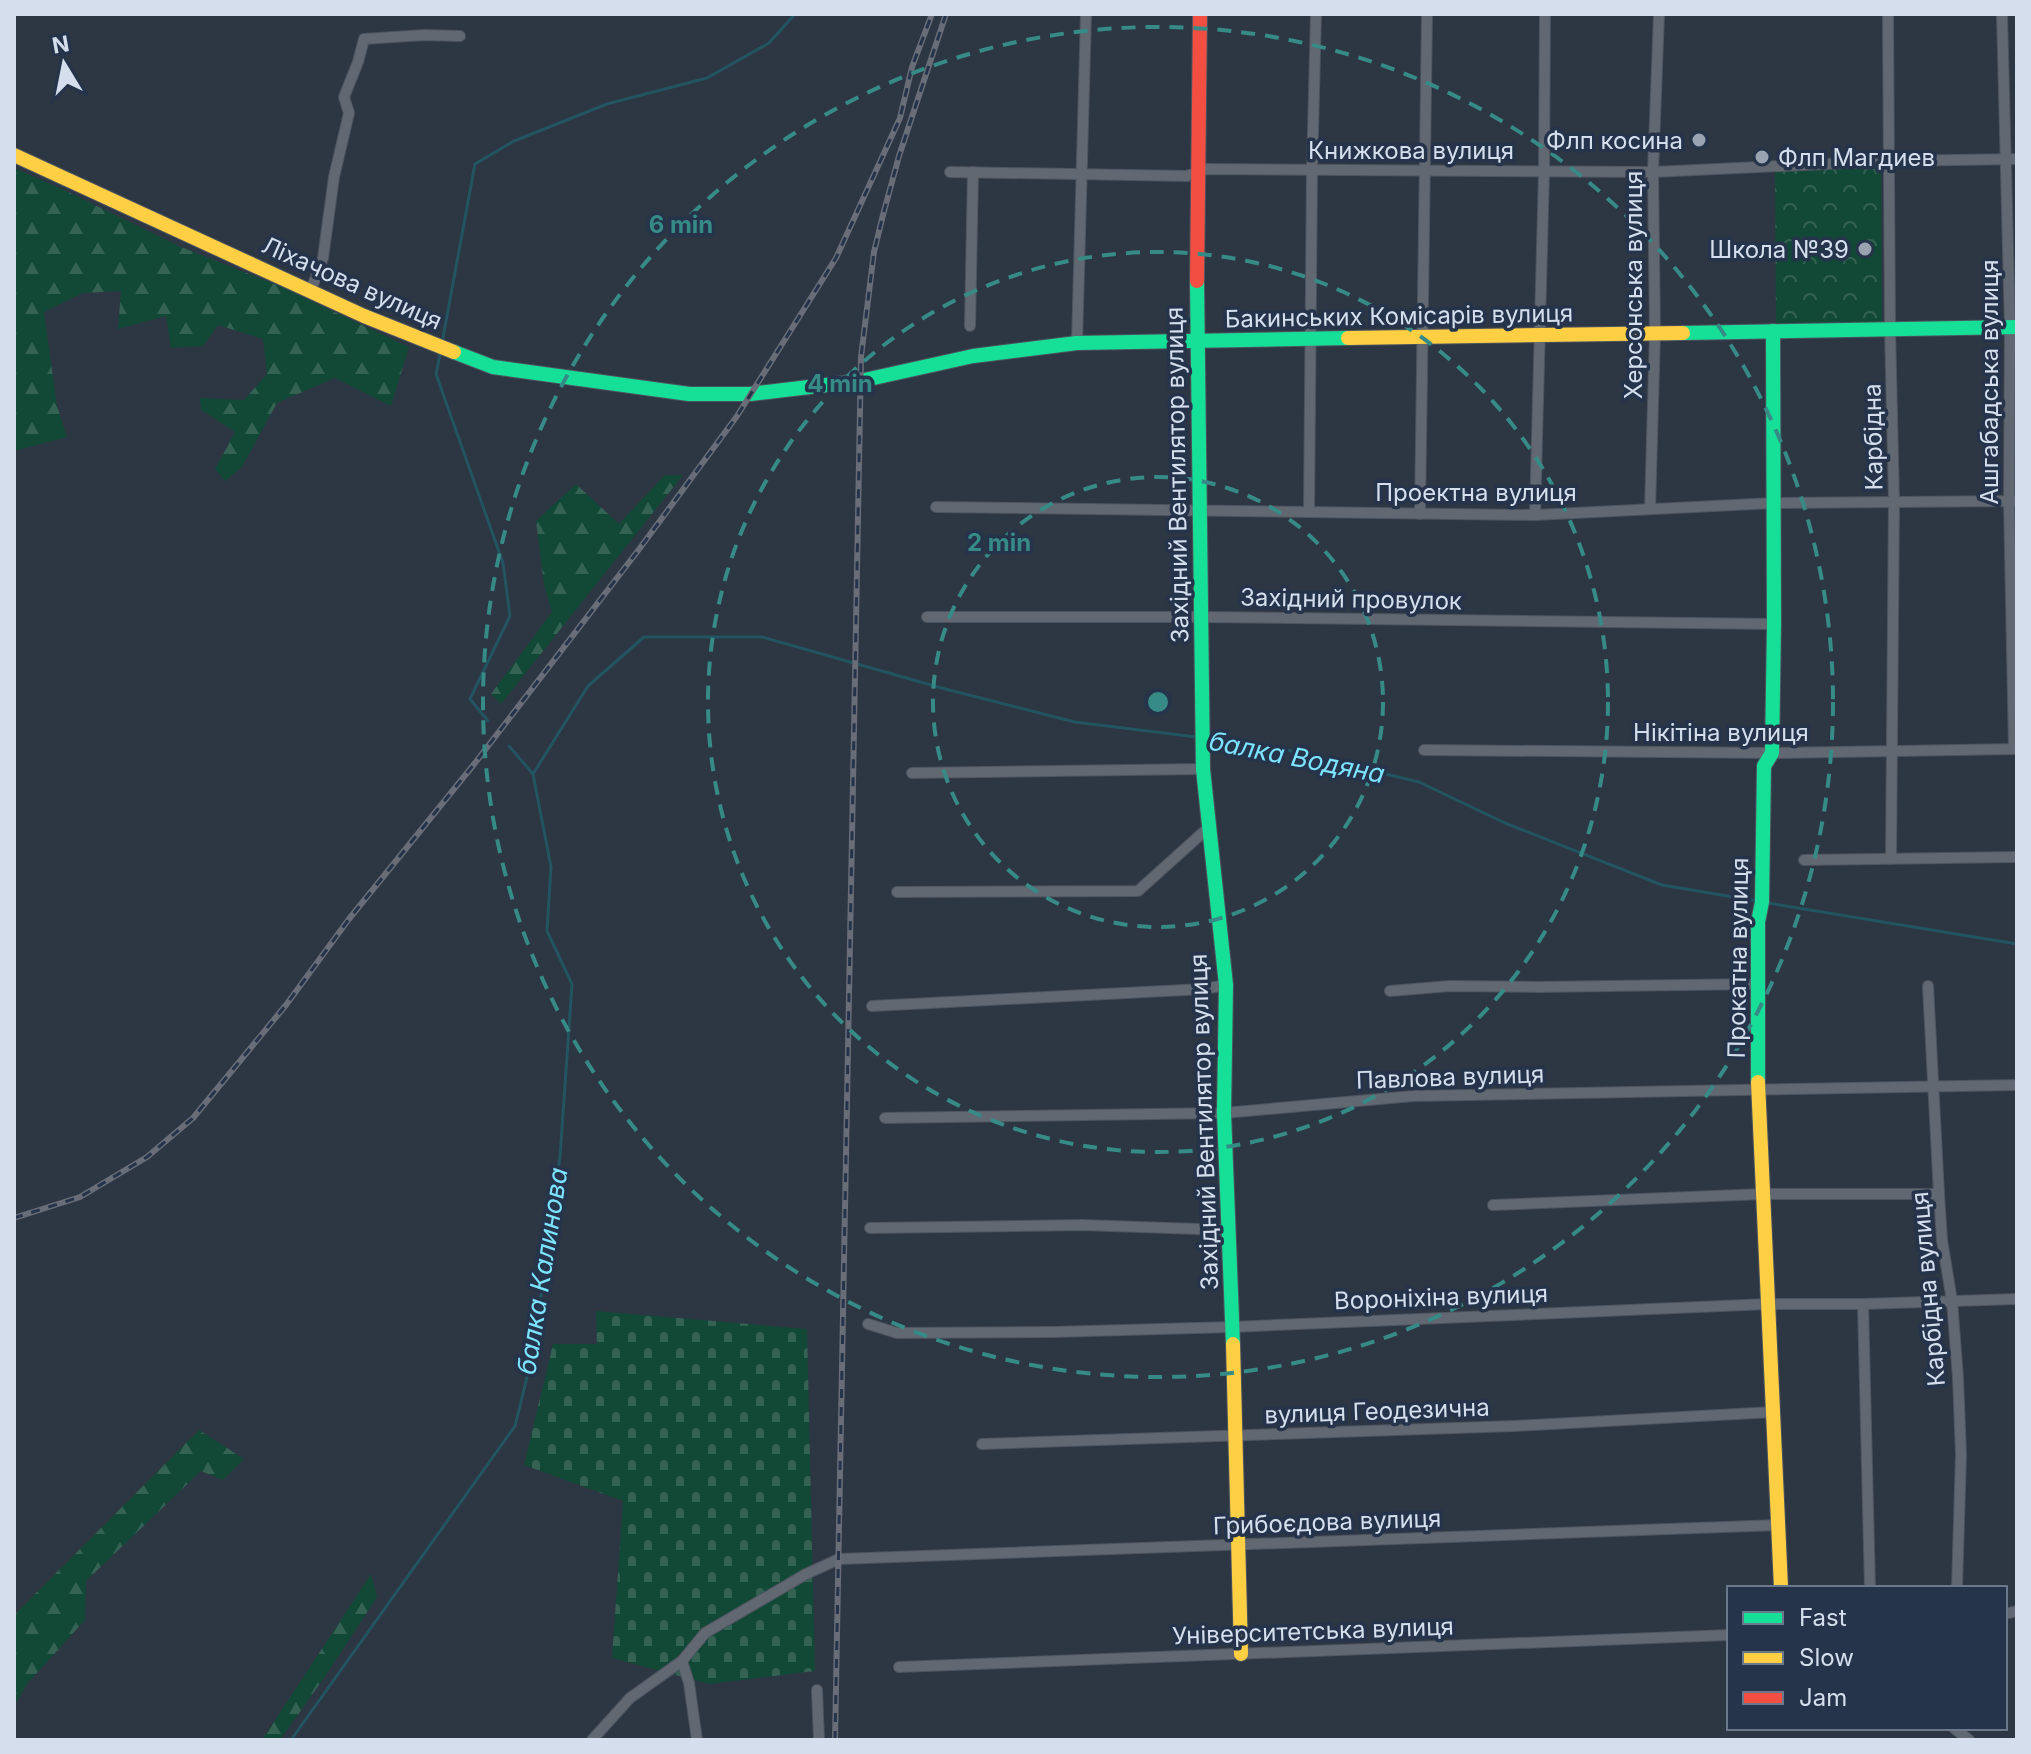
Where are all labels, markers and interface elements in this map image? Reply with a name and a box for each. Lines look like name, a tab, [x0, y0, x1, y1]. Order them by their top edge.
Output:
north arrow	[24, 24, 104, 104]
text: N	[50, 30, 71, 59]
place label: Флп косина	[1546, 126, 1683, 155]
marker: Флп косина	[1690, 131, 1708, 149]
street label: Книжкова вулиця	[1308, 136, 1514, 165]
place label: Флп Магдиев	[1778, 143, 1935, 172]
marker: Флп Магдиев	[1753, 148, 1771, 166]
street label: Херсонська вулиця	[1619, 171, 1648, 399]
text: 6 min	[649, 210, 713, 239]
street label: Ліхачова вулиця	[258, 230, 446, 336]
place label: Школа №39	[1709, 235, 1849, 264]
marker: Школа №39	[1856, 240, 1874, 258]
street label: Ашгабадська вулиця	[1975, 260, 2004, 504]
street label: Бакинських Комісарів вулиця	[1225, 298, 1573, 334]
street label: Західний Вентилятор вулиця	[1160, 306, 1194, 644]
text: 4 min	[807, 369, 873, 398]
street label: Карбідна	[1858, 383, 1888, 491]
street label: Проектна вулиця	[1375, 478, 1577, 507]
text: 2 min	[967, 528, 1031, 557]
street label: Західний провулок	[1240, 583, 1462, 615]
centre of rings	[1144, 688, 1172, 716]
street label: Нікітіна вулиця	[1633, 718, 1809, 747]
water label: балка Водяна	[1206, 725, 1388, 789]
street label: Прокатна вулиця	[1722, 857, 1754, 1059]
street label: Західний Вентилятор вулиця	[1184, 953, 1224, 1291]
street label: Павлова вулиця	[1355, 1059, 1545, 1095]
water label: балка Калинова	[510, 1165, 574, 1377]
street label: Карбідна вулиця	[1905, 1190, 1951, 1388]
street label: Вороніхіна вулиця	[1334, 1279, 1548, 1315]
street label: вулиця Геодезична	[1264, 1393, 1490, 1429]
street label: Грибоєдова вулиця	[1212, 1504, 1442, 1540]
legend	[1727, 1586, 2007, 1730]
text: Fast	[1799, 1603, 1847, 1632]
street label: Університетська вулиця	[1172, 1612, 1454, 1650]
text: Slow	[1799, 1643, 1854, 1672]
text: Jam	[1799, 1683, 1847, 1712]

